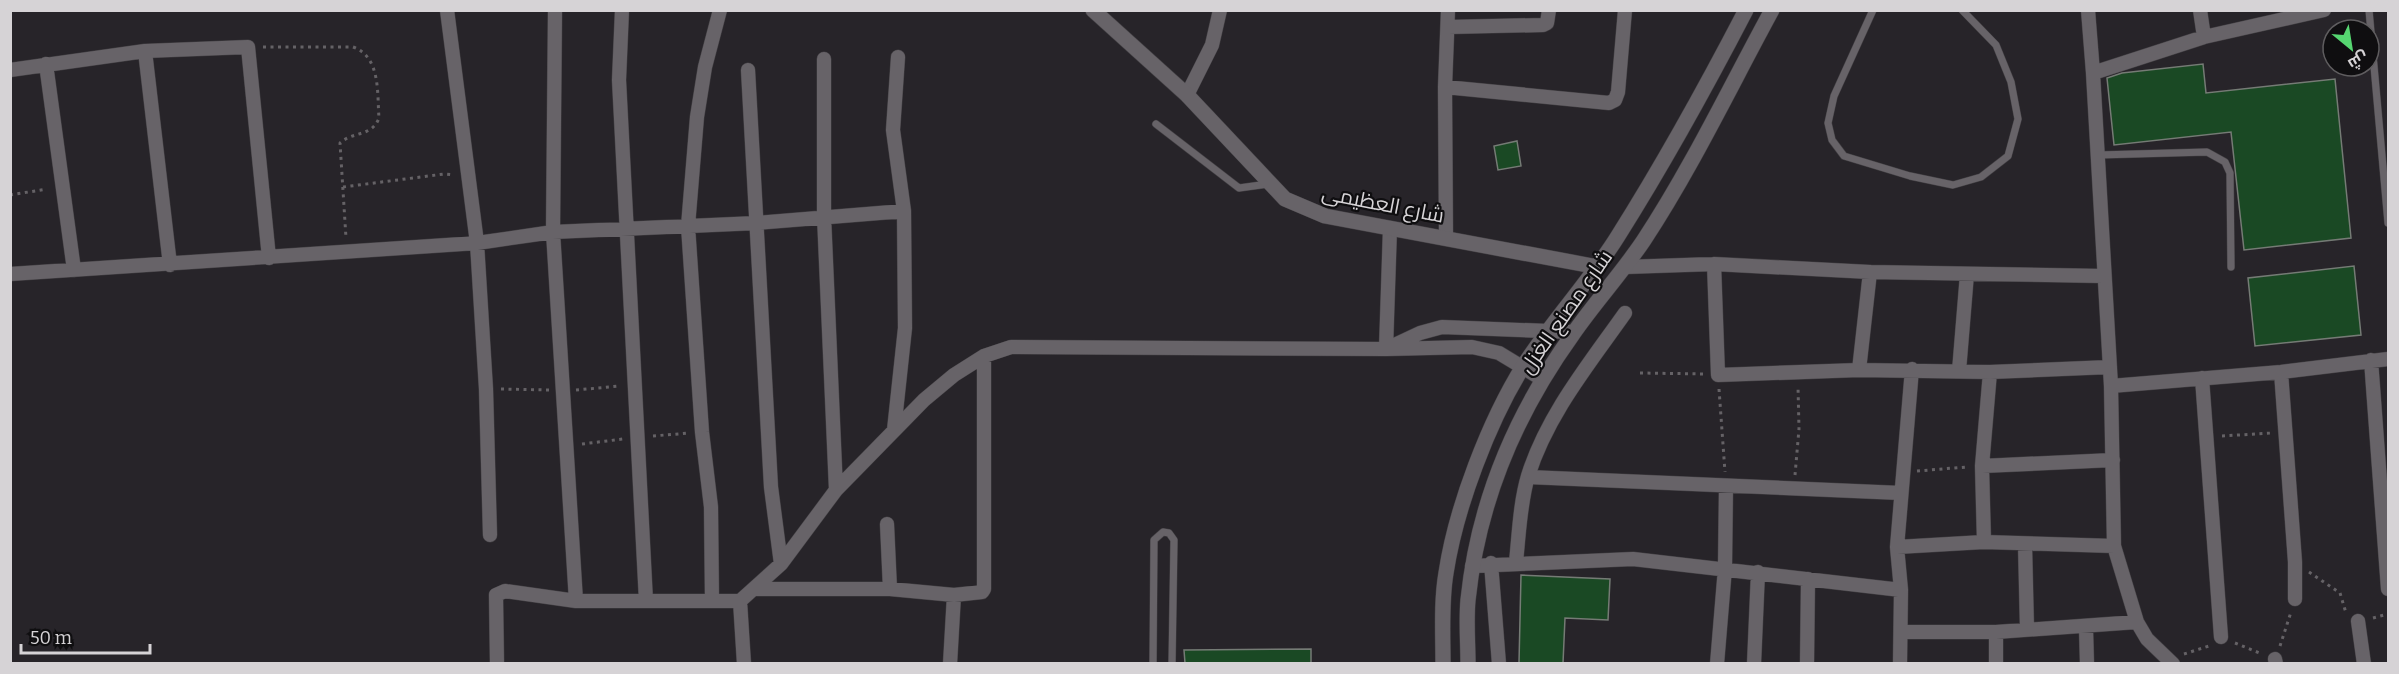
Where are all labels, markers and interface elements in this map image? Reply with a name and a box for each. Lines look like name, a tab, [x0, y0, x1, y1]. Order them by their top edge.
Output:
north arrow	[2321, 18, 2381, 78]
text: ش	[2345, 47, 2372, 74]
street label: شارع العظيمى	[1319, 179, 1446, 230]
street label: شارع مصنع الغزل	[1514, 245, 1619, 379]
scale bar	[21, 617, 150, 655]
text: 50 m	[30, 627, 72, 649]

